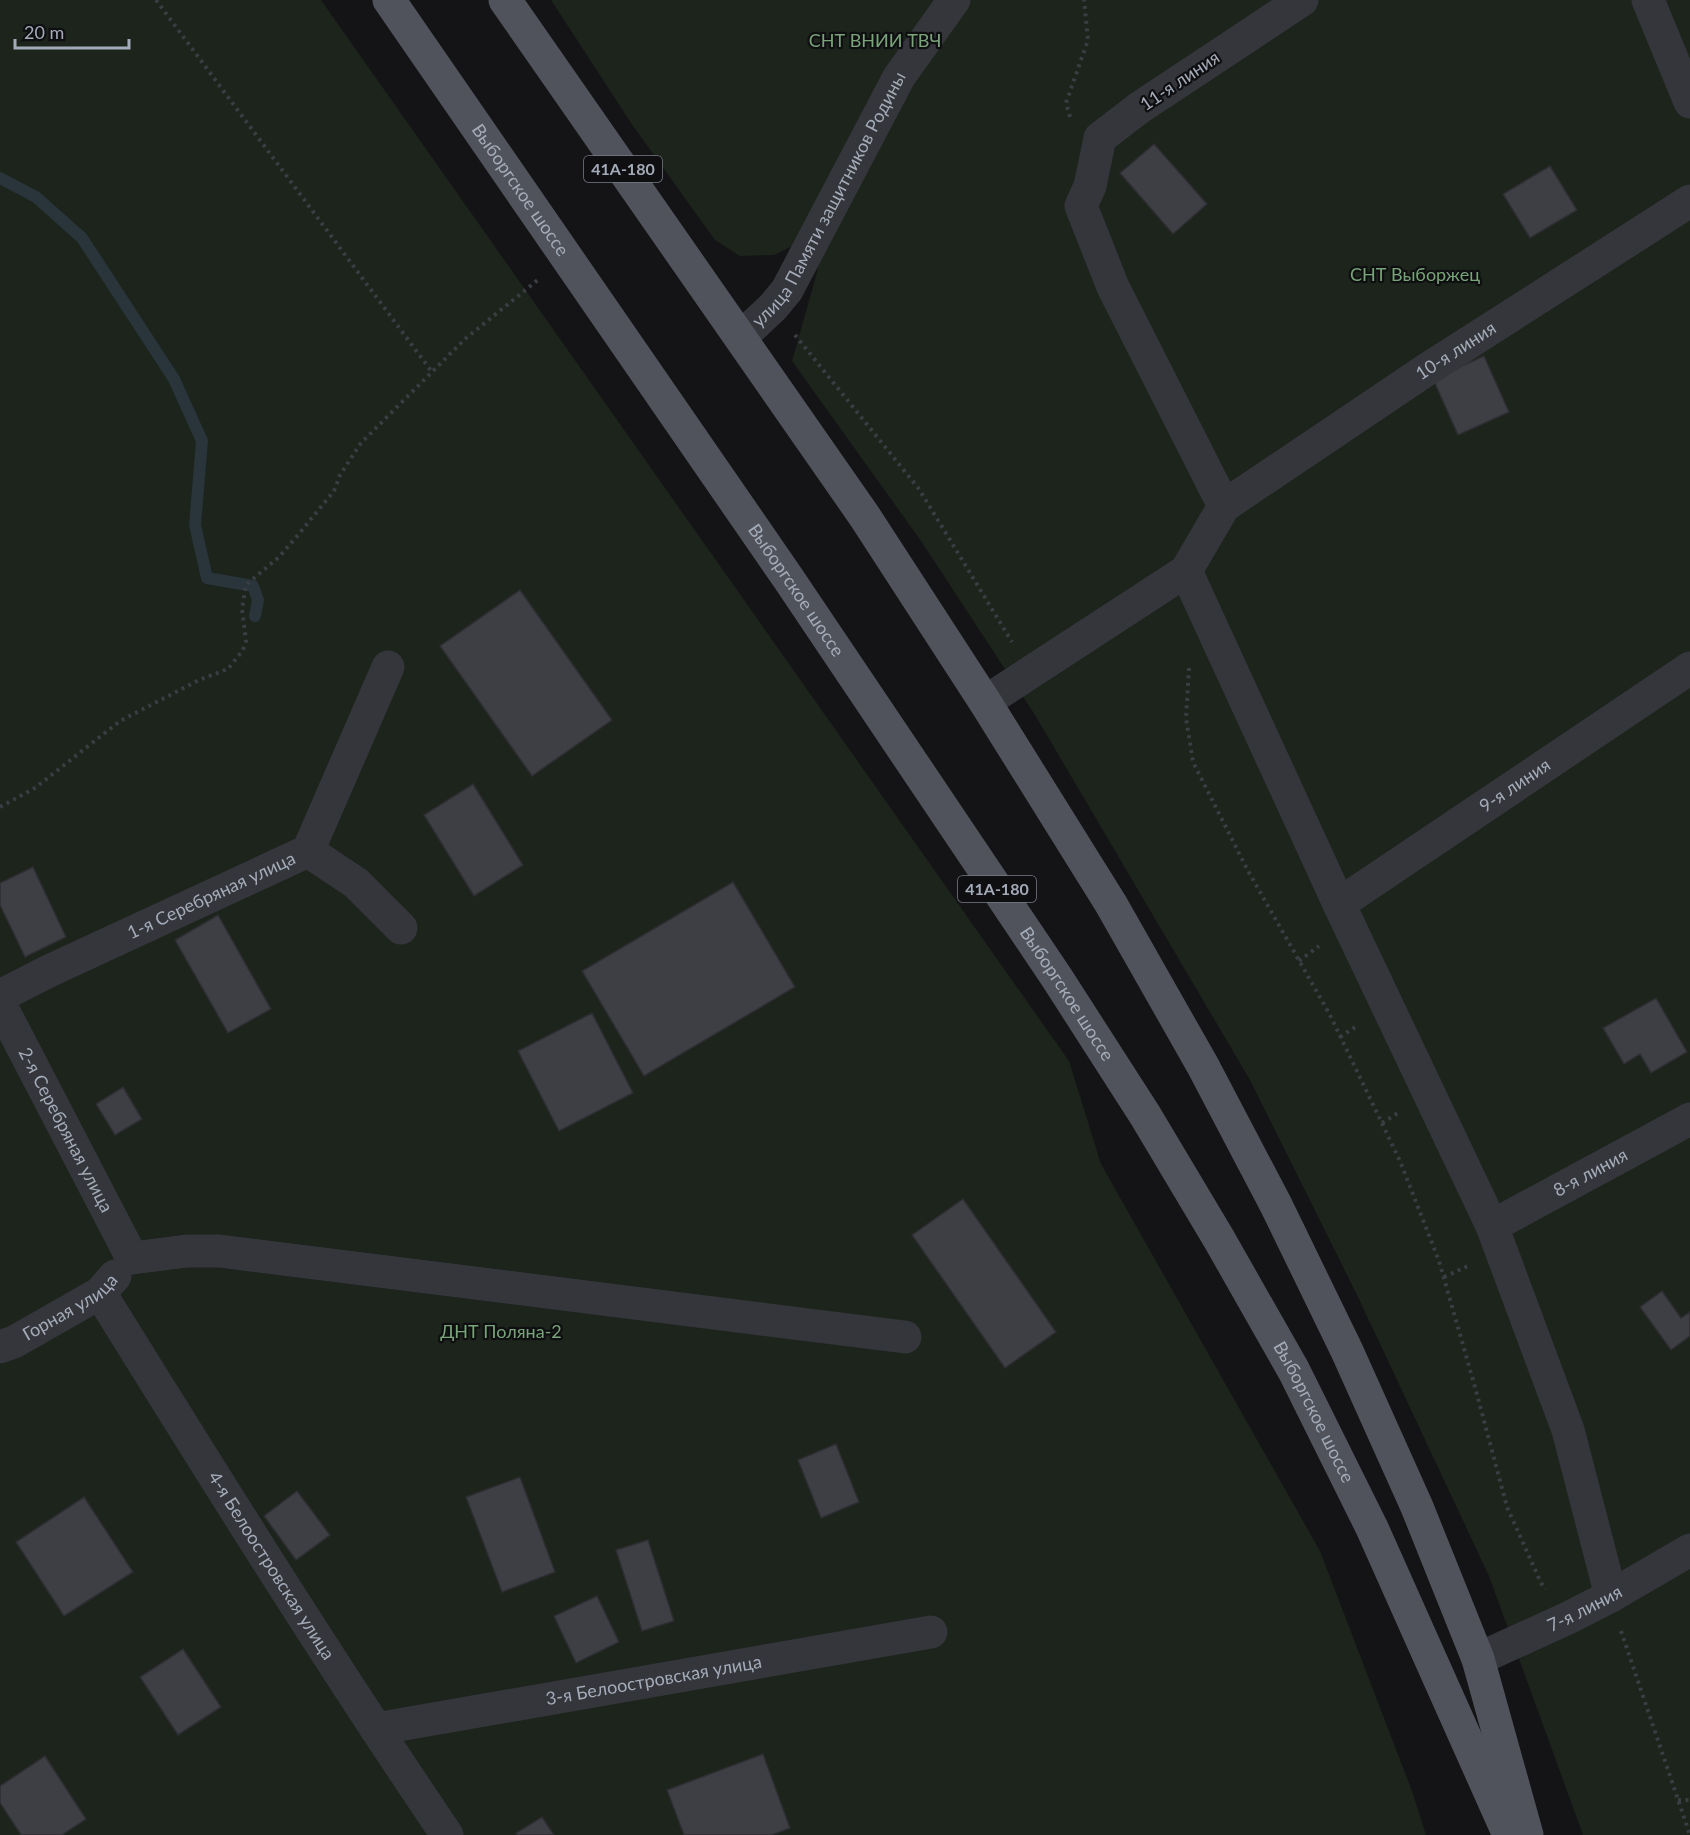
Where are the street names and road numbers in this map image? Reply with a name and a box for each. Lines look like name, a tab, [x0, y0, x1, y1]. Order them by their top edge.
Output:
street label: 11-я линия	[1135, 46, 1223, 115]
street label: улица Памяти защитников Родины	[747, 68, 910, 331]
street label: Выборгское шоссе	[468, 119, 574, 260]
road number: 41А-180	[584, 156, 662, 182]
street label: 10-я линия	[1411, 316, 1500, 384]
street label: Выборгское шоссе	[744, 519, 850, 660]
street label: 9-я линия	[1475, 753, 1554, 817]
street label: 1-я Серебряная улица	[123, 846, 299, 943]
road number: 41А-180	[958, 876, 1036, 902]
street label: Выборгское шоссе	[1016, 922, 1119, 1065]
street label: 2-я Серебряная улица	[14, 1043, 118, 1216]
street label: 8-я линия	[1549, 1143, 1631, 1201]
street label: Горная улица	[18, 1269, 122, 1345]
street label: Выборгское шоссе	[1269, 1337, 1360, 1486]
street label: 4-я Белоостровская улица	[204, 1467, 340, 1663]
street label: 7-я линия	[1544, 1580, 1626, 1636]
street label: 3-я Белоостровская улица	[544, 1650, 763, 1709]

